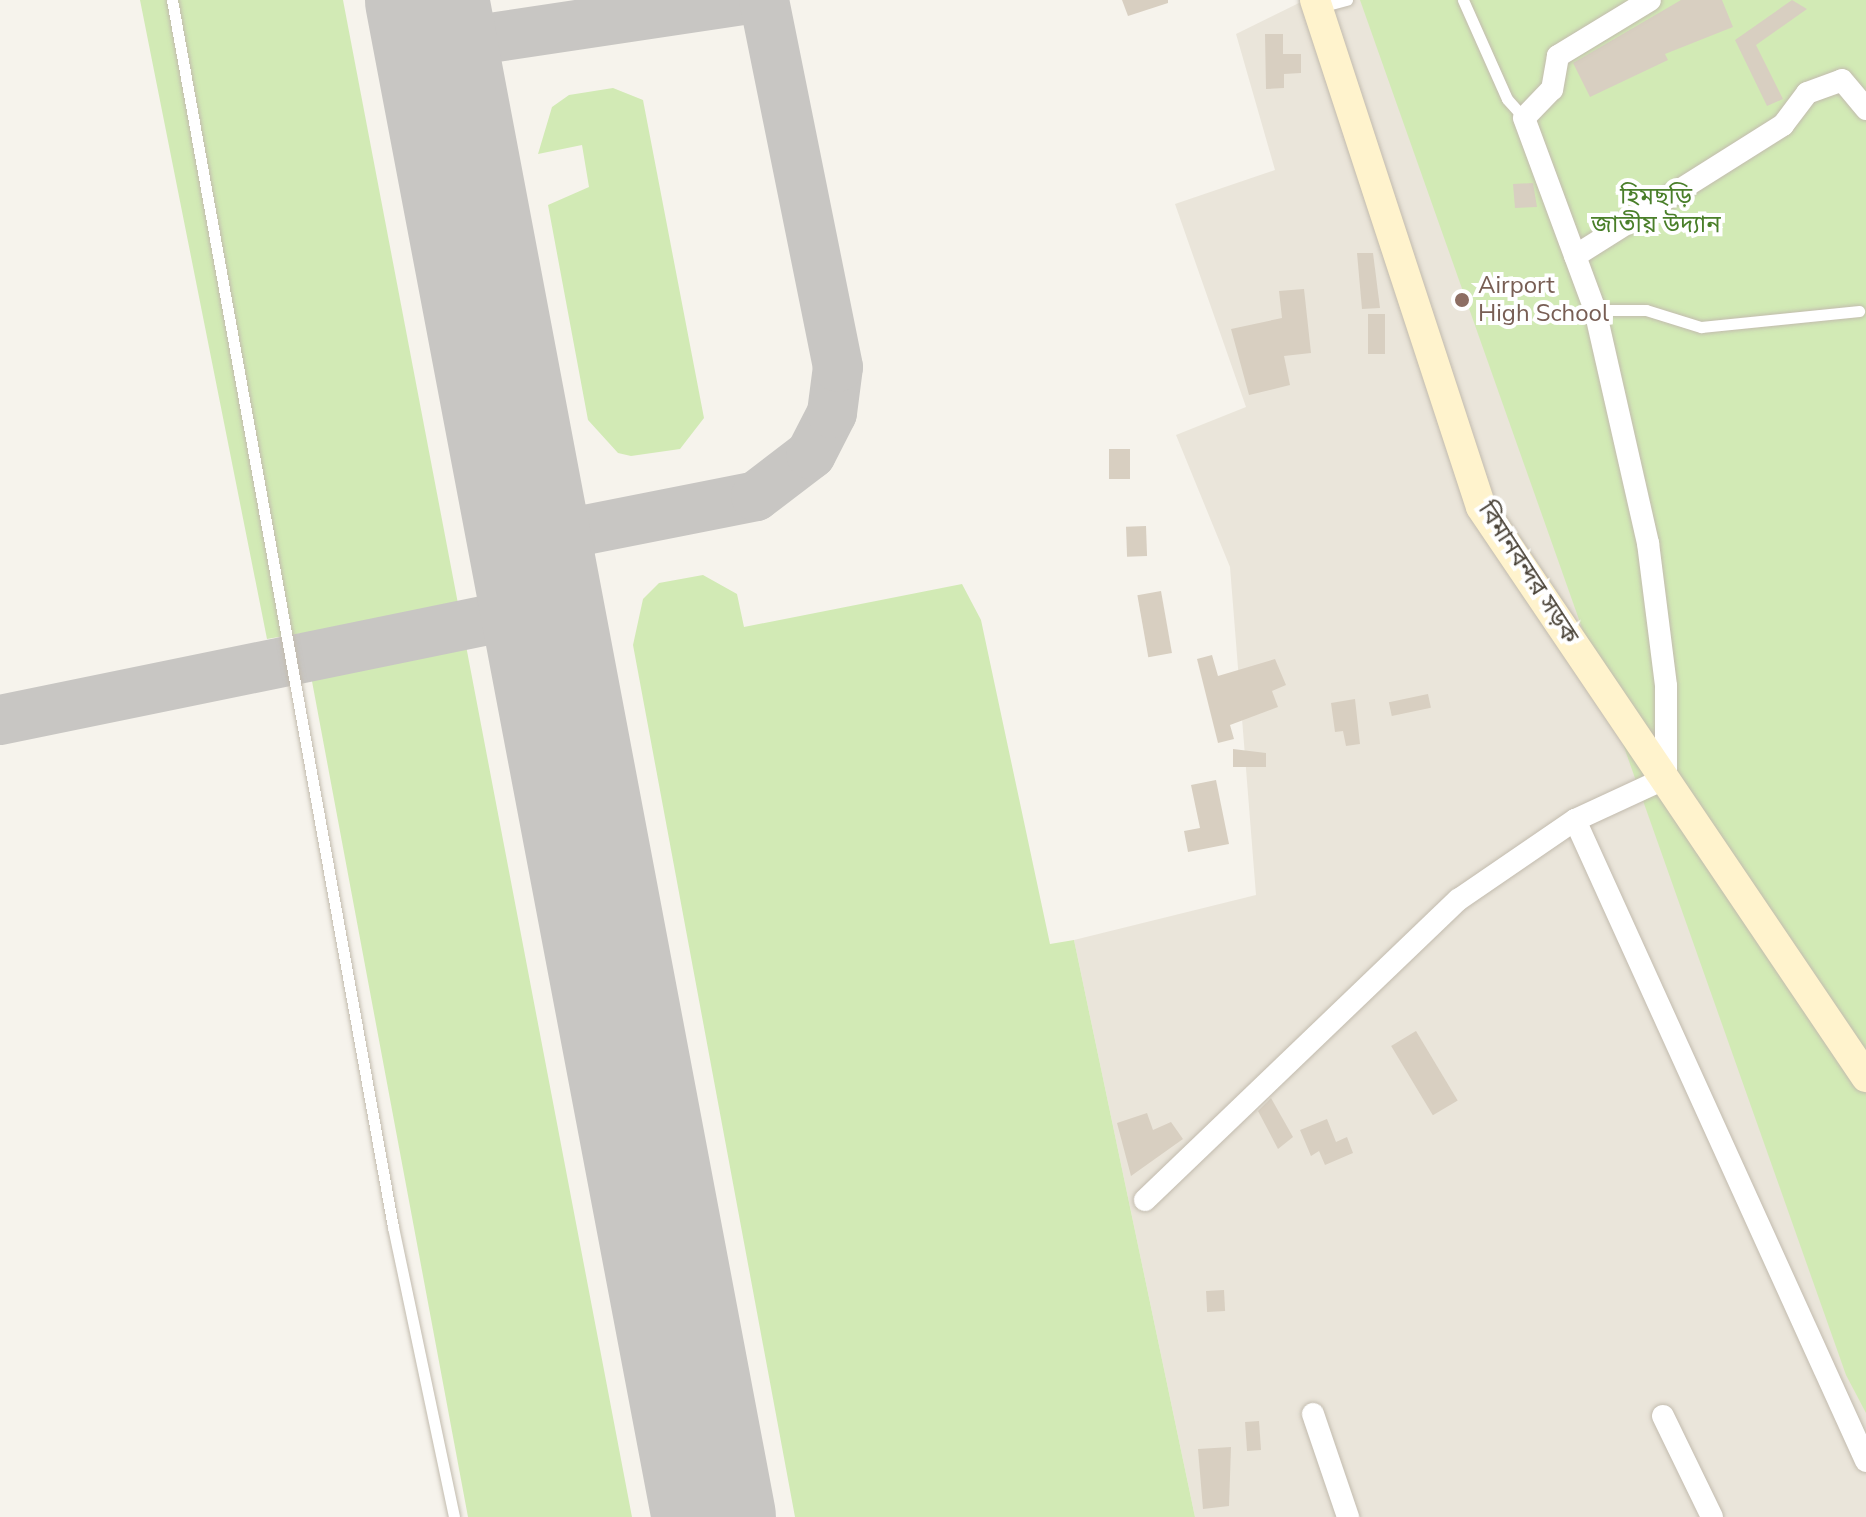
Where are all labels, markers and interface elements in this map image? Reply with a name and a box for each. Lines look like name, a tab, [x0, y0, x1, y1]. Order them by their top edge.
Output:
park label: হিমছড়ি জাতীয় উদ্যান	[1591, 183, 1721, 239]
place label: Airport High School	[1478, 272, 1609, 328]
marker: Airport High School	[1453, 291, 1471, 309]
street label: বিমানবন্দর সড়ক	[1472, 497, 1584, 649]

